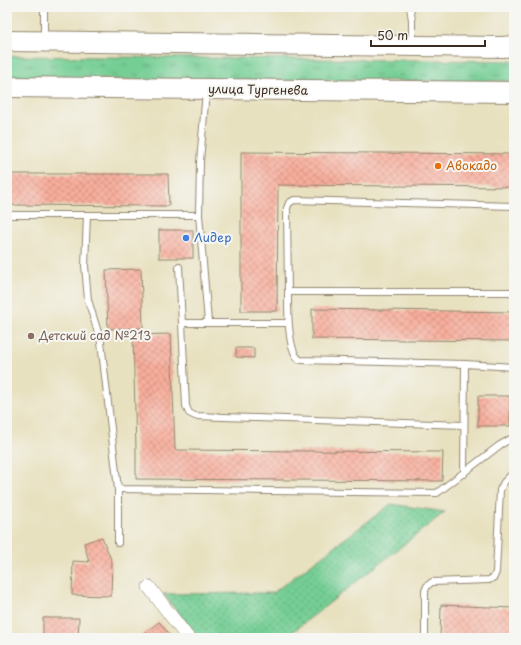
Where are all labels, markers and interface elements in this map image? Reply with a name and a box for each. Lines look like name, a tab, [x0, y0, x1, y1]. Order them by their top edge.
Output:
scale bar	[371, 22, 485, 48]
text: 50 m	[377, 26, 408, 44]
street label: улица Тургенева	[208, 79, 309, 99]
place label: Авокадо	[446, 156, 497, 174]
marker: Авокадо	[433, 161, 443, 171]
place label: Лидер	[194, 228, 231, 246]
marker: Лидер	[181, 233, 191, 243]
place label: Детский сад №213	[38, 326, 151, 344]
marker: Детский сад №213	[26, 331, 36, 341]

